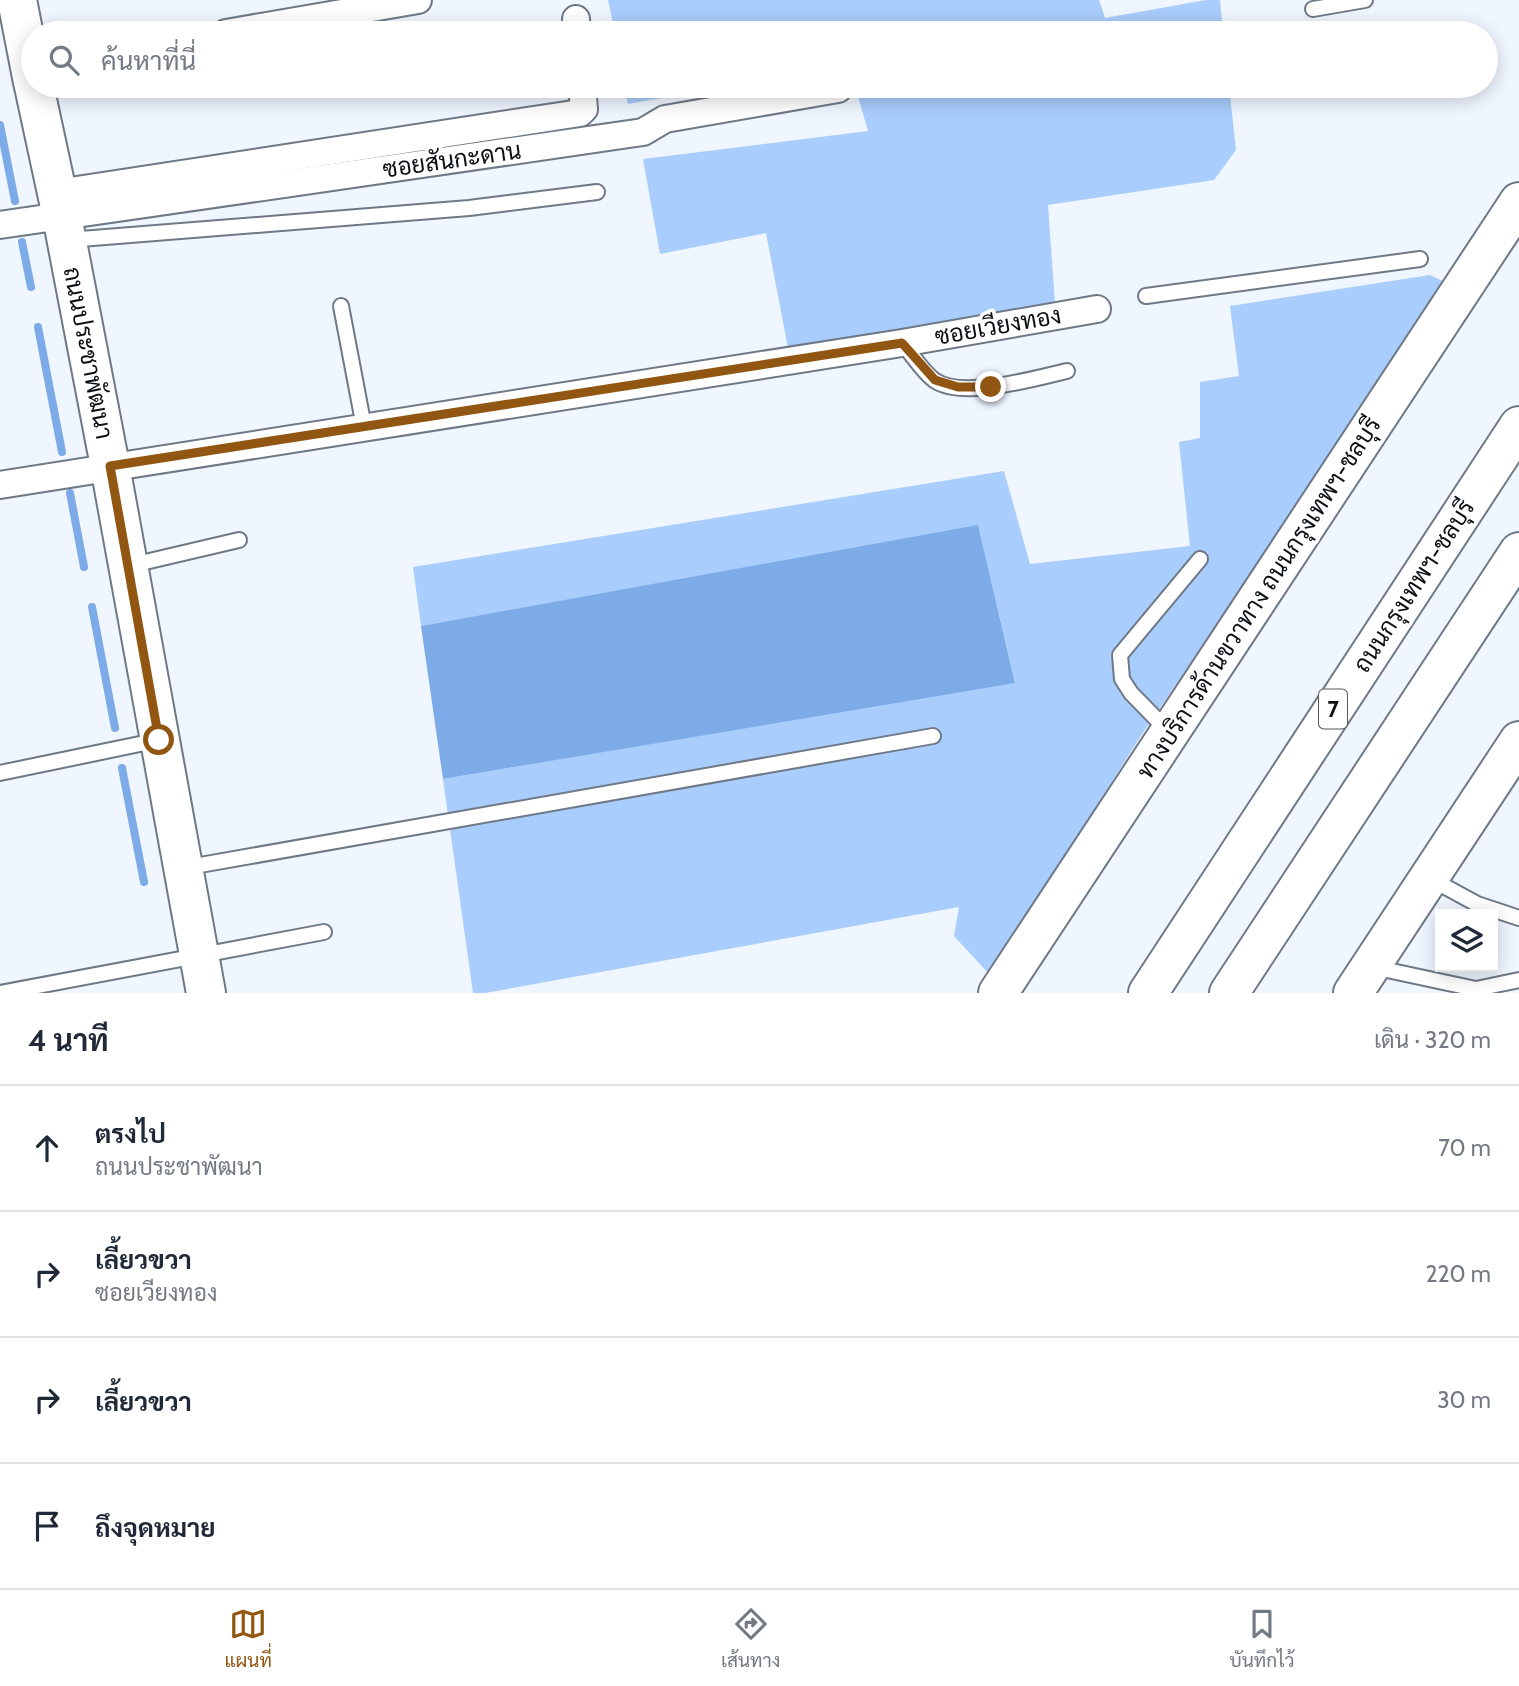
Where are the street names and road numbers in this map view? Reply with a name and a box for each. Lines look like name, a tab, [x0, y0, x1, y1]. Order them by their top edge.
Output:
street label: ซอยสันกะดาน	[381, 135, 523, 184]
street label: ถนนประชาพัฒนา	[58, 264, 119, 442]
street label: ซอยเวียงทอง	[933, 300, 1063, 351]
street label: ทางบริการด้านขวาทาง ถนนกรุงเทพฯ-ชลบุรี	[1130, 411, 1388, 785]
street label: ถนนกรุงเทพฯ-ชลบุรี	[1347, 494, 1482, 679]
road number: 7	[1319, 690, 1347, 729]

